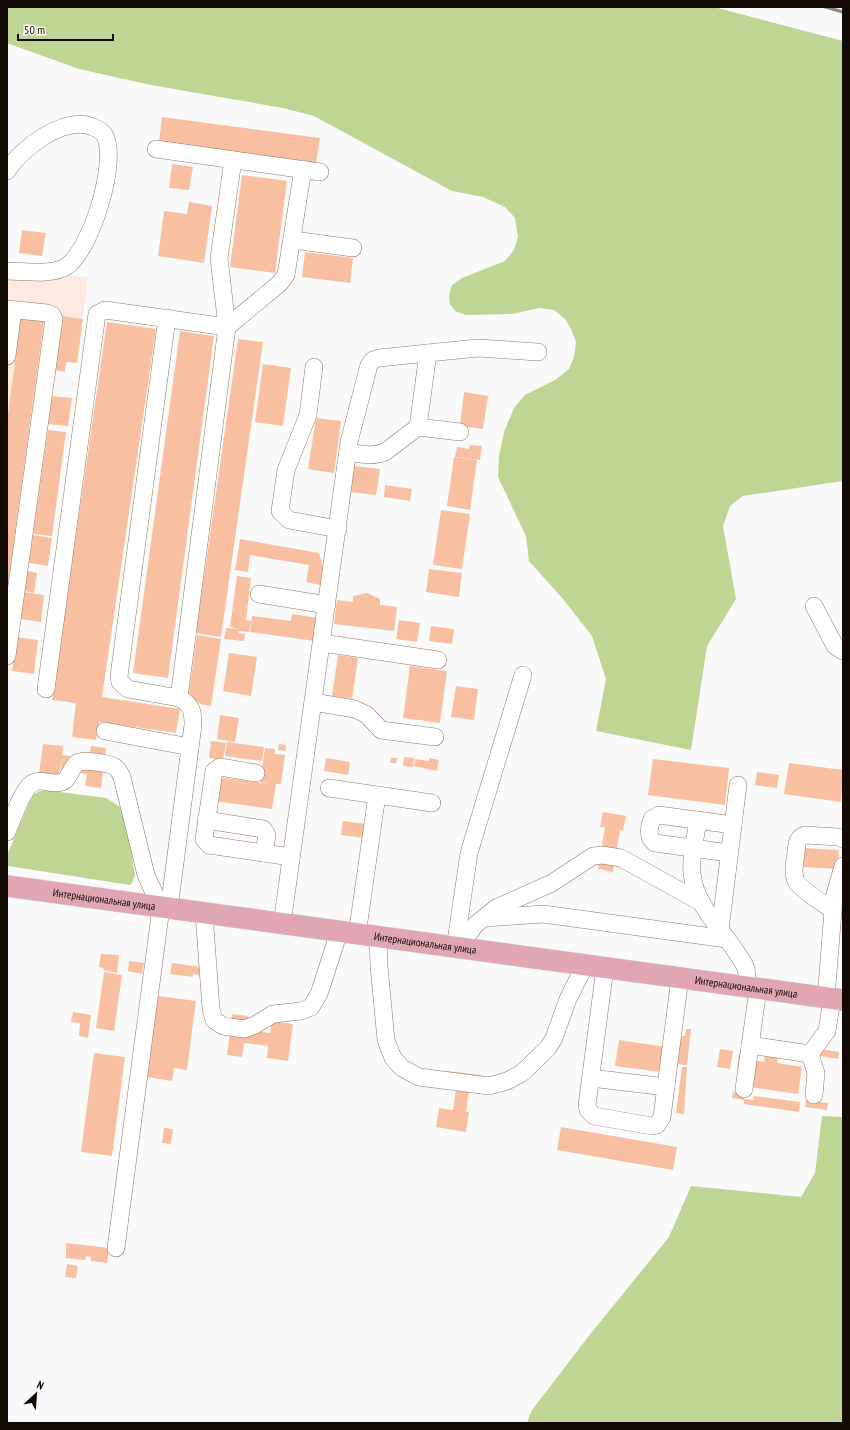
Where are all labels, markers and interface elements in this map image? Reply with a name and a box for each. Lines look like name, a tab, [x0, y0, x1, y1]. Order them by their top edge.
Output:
scale bar	[18, 16, 113, 42]
text: 50 m	[24, 22, 45, 37]
street label: Интернациональная улица	[52, 885, 156, 913]
street label: Интернациональная улица	[373, 929, 477, 957]
street label: Интернациональная улица	[694, 973, 798, 1001]
north arrow	[16, 1374, 56, 1414]
text: N	[35, 1377, 46, 1393]

